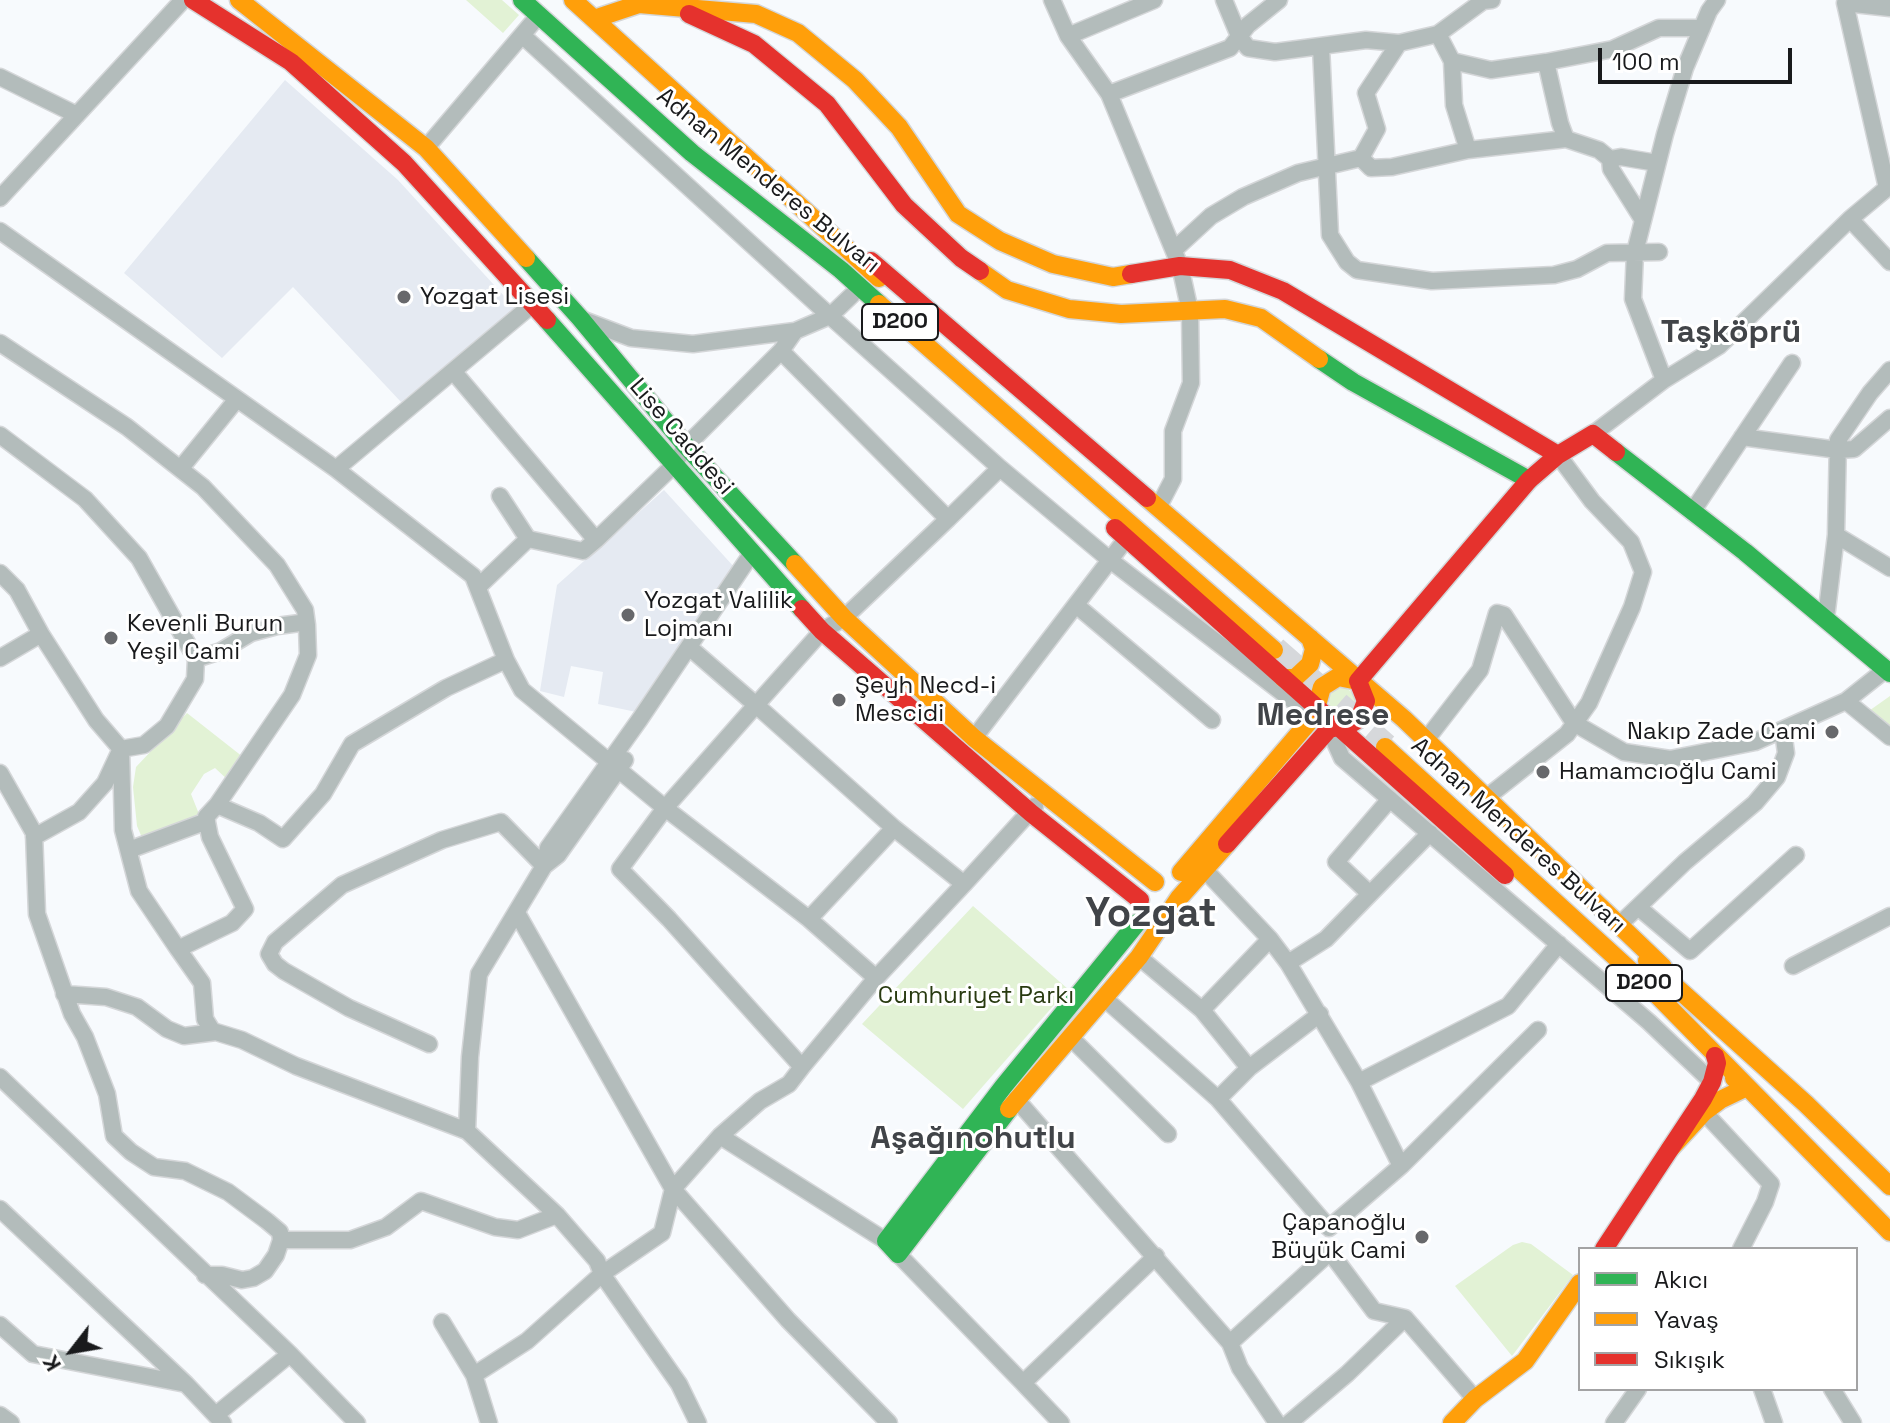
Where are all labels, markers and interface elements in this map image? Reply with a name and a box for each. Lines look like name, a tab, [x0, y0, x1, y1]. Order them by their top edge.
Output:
scale bar	[1602, 32, 1796, 82]
text: 100 m	[1612, 46, 1680, 77]
street label: Adnan Menderes Bulvarı	[651, 82, 885, 280]
place label: Yozgat Lisesi	[420, 283, 569, 311]
marker: Yozgat Lisesi	[395, 288, 413, 306]
road number: D200	[862, 304, 938, 340]
district label: Taşköprü	[1661, 314, 1801, 352]
street label: Lise Caddesi	[623, 373, 739, 501]
place label: Yozgat Valilik Lojmanı	[644, 587, 793, 643]
marker: Yozgat Valilik Lojmanı	[619, 606, 637, 624]
place label: Kevenli Burun Yeşil Cami	[127, 610, 283, 666]
marker: Kevenli Burun Yeşil Cami	[102, 629, 120, 647]
place label: Şeyh Necd-i Mescidi	[855, 672, 996, 728]
marker: Şeyh Necd-i Mescidi	[830, 691, 848, 709]
district label: Medrese	[1257, 697, 1389, 735]
place label: Nakıp Zade Cami	[1627, 718, 1816, 746]
marker: Nakıp Zade Cami	[1823, 723, 1841, 741]
street label: Adnan Menderes Bulvarı	[1405, 732, 1631, 940]
place label: Hamamcıoğlu Cami	[1559, 758, 1777, 786]
marker: Hamamcıoğlu Cami	[1534, 763, 1552, 781]
district label: Yozgat	[1085, 891, 1217, 939]
road number: D200	[1606, 965, 1682, 1001]
park label: Cumhuriyet Parkı	[878, 982, 1074, 1010]
district label: Aşağınohutlu	[870, 1120, 1076, 1158]
place label: Çapanoğlu Büyük Cami	[1271, 1209, 1406, 1265]
marker: Çapanoğlu Büyük Cami	[1413, 1228, 1431, 1246]
legend	[1578, 1247, 1858, 1391]
text: Akıcı	[1654, 1264, 1708, 1295]
text: Yavaş	[1654, 1304, 1719, 1335]
north arrow	[32, 1311, 112, 1391]
text: Sıkışık	[1654, 1344, 1725, 1375]
text: K	[36, 1350, 67, 1376]

